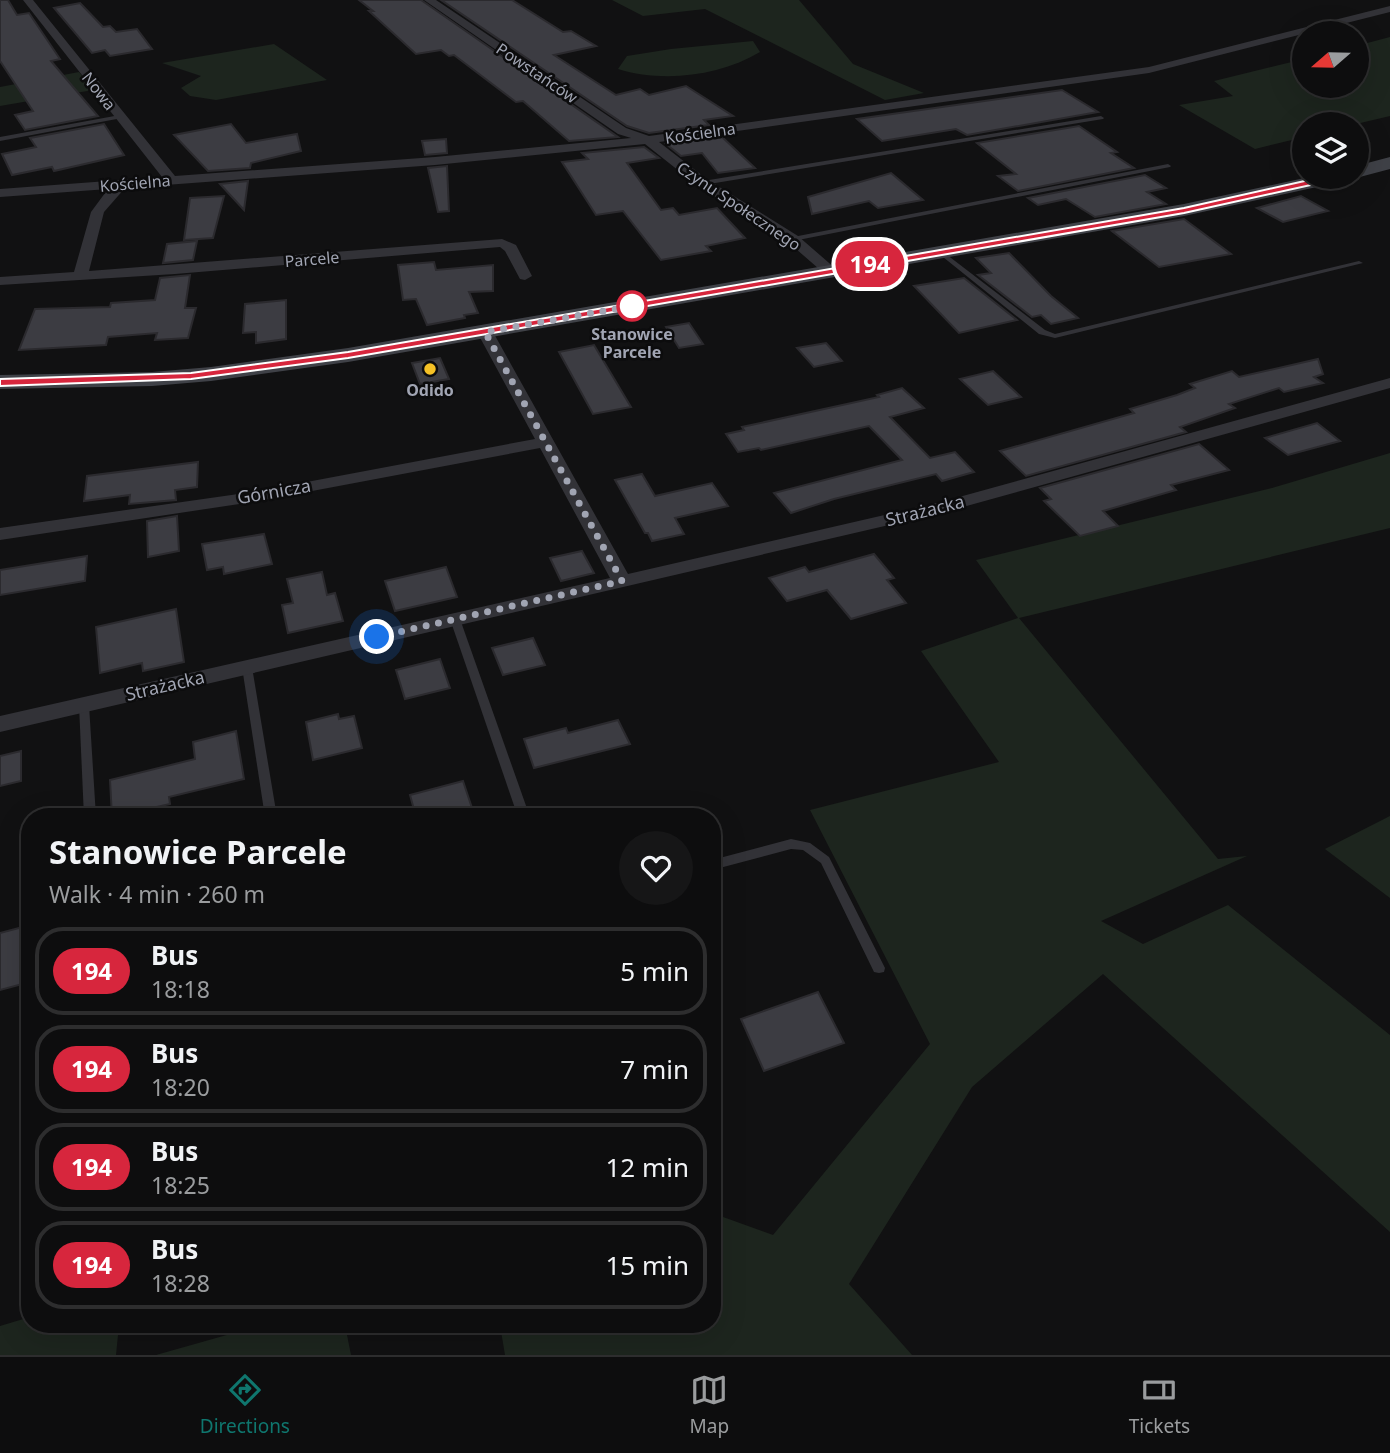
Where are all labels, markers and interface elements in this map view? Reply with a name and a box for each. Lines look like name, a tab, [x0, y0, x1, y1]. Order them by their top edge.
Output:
north arrow	[1292, 21, 1368, 98]
map controls	[1292, 21, 1369, 189]
street label: Powstańców	[492, 38, 582, 109]
street label: Nowa	[77, 67, 121, 115]
button: layers	[1292, 112, 1369, 189]
street label: Kościelna	[663, 117, 737, 149]
street label: Czynu Społecznego	[673, 156, 805, 256]
street label: Kościelna	[99, 169, 171, 197]
line badge: 194	[830, 241, 910, 287]
street label: Parcele	[284, 246, 340, 272]
text: 194	[849, 247, 891, 280]
marker: Stanowice Parcele	[617, 291, 647, 321]
place label: Stanowice Parcele	[591, 323, 673, 363]
marker: Odido	[422, 361, 438, 377]
place label: Odido	[406, 379, 454, 401]
street label: Górnicza	[235, 473, 313, 509]
street label: Strażacka	[883, 489, 967, 531]
your location	[359, 619, 394, 654]
street label: Strażacka	[123, 664, 207, 706]
text: Stanowice Parcele	[49, 829, 347, 874]
button: heart	[619, 831, 693, 905]
text: Walk · 4 min · 260 m	[49, 878, 265, 910]
text: Bus	[151, 937, 198, 973]
text: 5 min	[620, 953, 689, 989]
text: 194	[71, 954, 112, 987]
text: 18:18	[151, 973, 210, 1005]
text: Bus	[151, 1035, 198, 1071]
text: 7 min	[620, 1051, 689, 1087]
text: 194	[71, 1052, 112, 1085]
text: 18:20	[151, 1071, 210, 1103]
text: Bus	[151, 1133, 198, 1169]
text: 12 min	[605, 1149, 689, 1185]
text: 194	[71, 1150, 112, 1183]
text: 18:25	[151, 1169, 210, 1201]
text: Bus	[151, 1231, 198, 1267]
text: 15 min	[605, 1247, 689, 1283]
text: 194	[71, 1248, 112, 1281]
text: 18:28	[151, 1267, 210, 1299]
tab: Directions	[200, 1371, 290, 1439]
tab: Map	[690, 1371, 729, 1439]
tab: Tickets	[1129, 1371, 1190, 1439]

